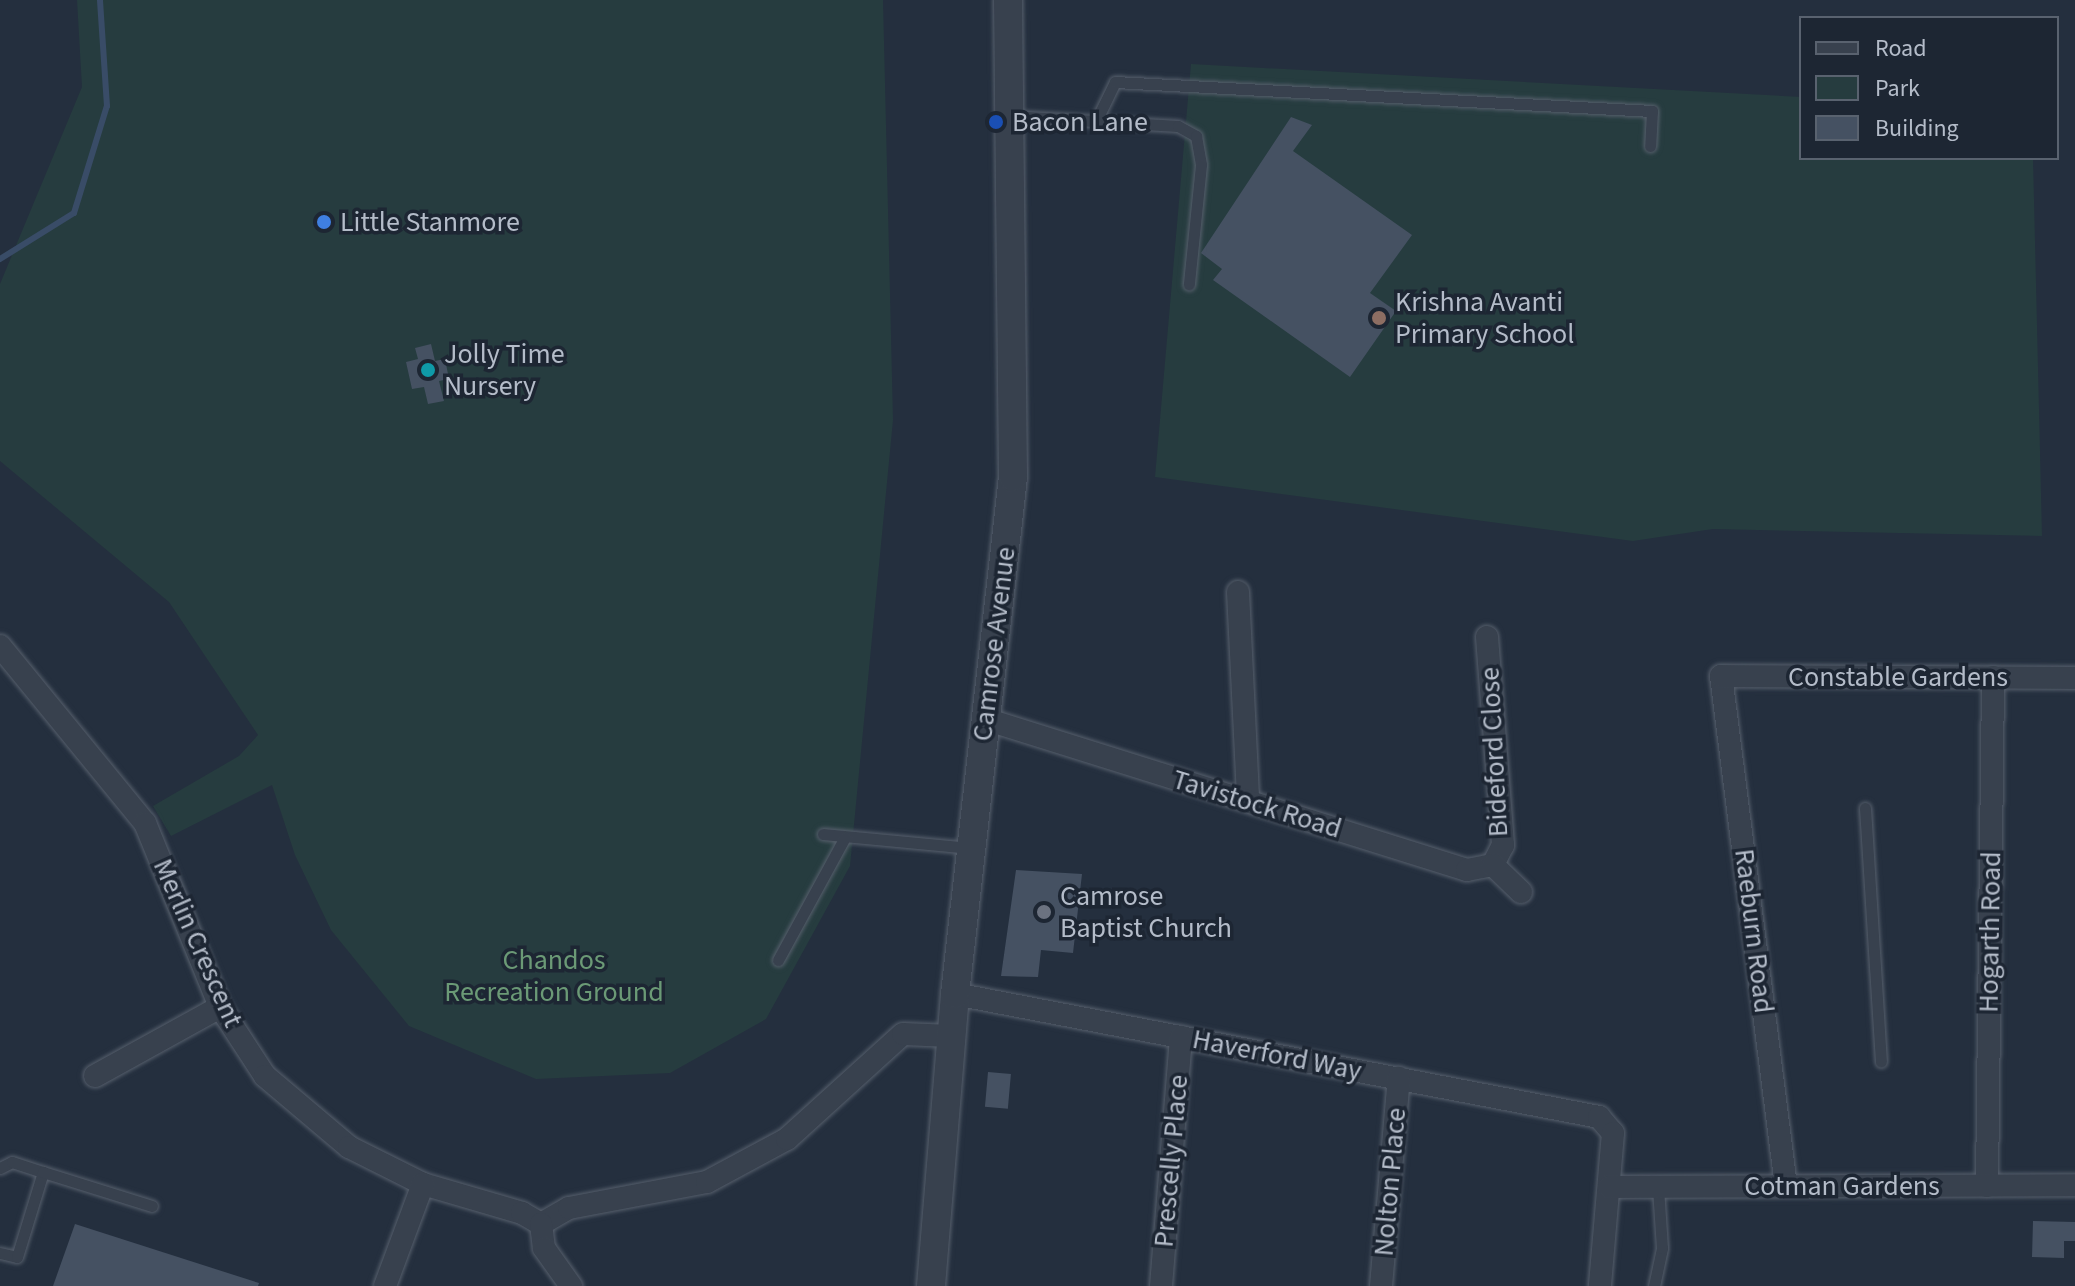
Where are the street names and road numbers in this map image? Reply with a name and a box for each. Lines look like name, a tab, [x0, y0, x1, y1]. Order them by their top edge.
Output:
street label: Camrose Avenue	[965, 545, 1023, 743]
street label: Constable Gardens	[1788, 660, 2008, 694]
street label: Bideford Close	[1473, 666, 1515, 838]
street label: Tavistock Road	[1169, 762, 1345, 846]
street label: Raeburn Road	[1727, 847, 1781, 1015]
street label: Hogarth Road	[1972, 851, 2008, 1013]
street label: Merlin Crescent	[146, 854, 250, 1032]
street label: Haverford Way	[1190, 1022, 1364, 1088]
street label: Prescelly Place	[1147, 1073, 1195, 1249]
street label: Nolton Place	[1367, 1106, 1413, 1258]
street label: Cotman Gardens	[1744, 1169, 1940, 1203]

